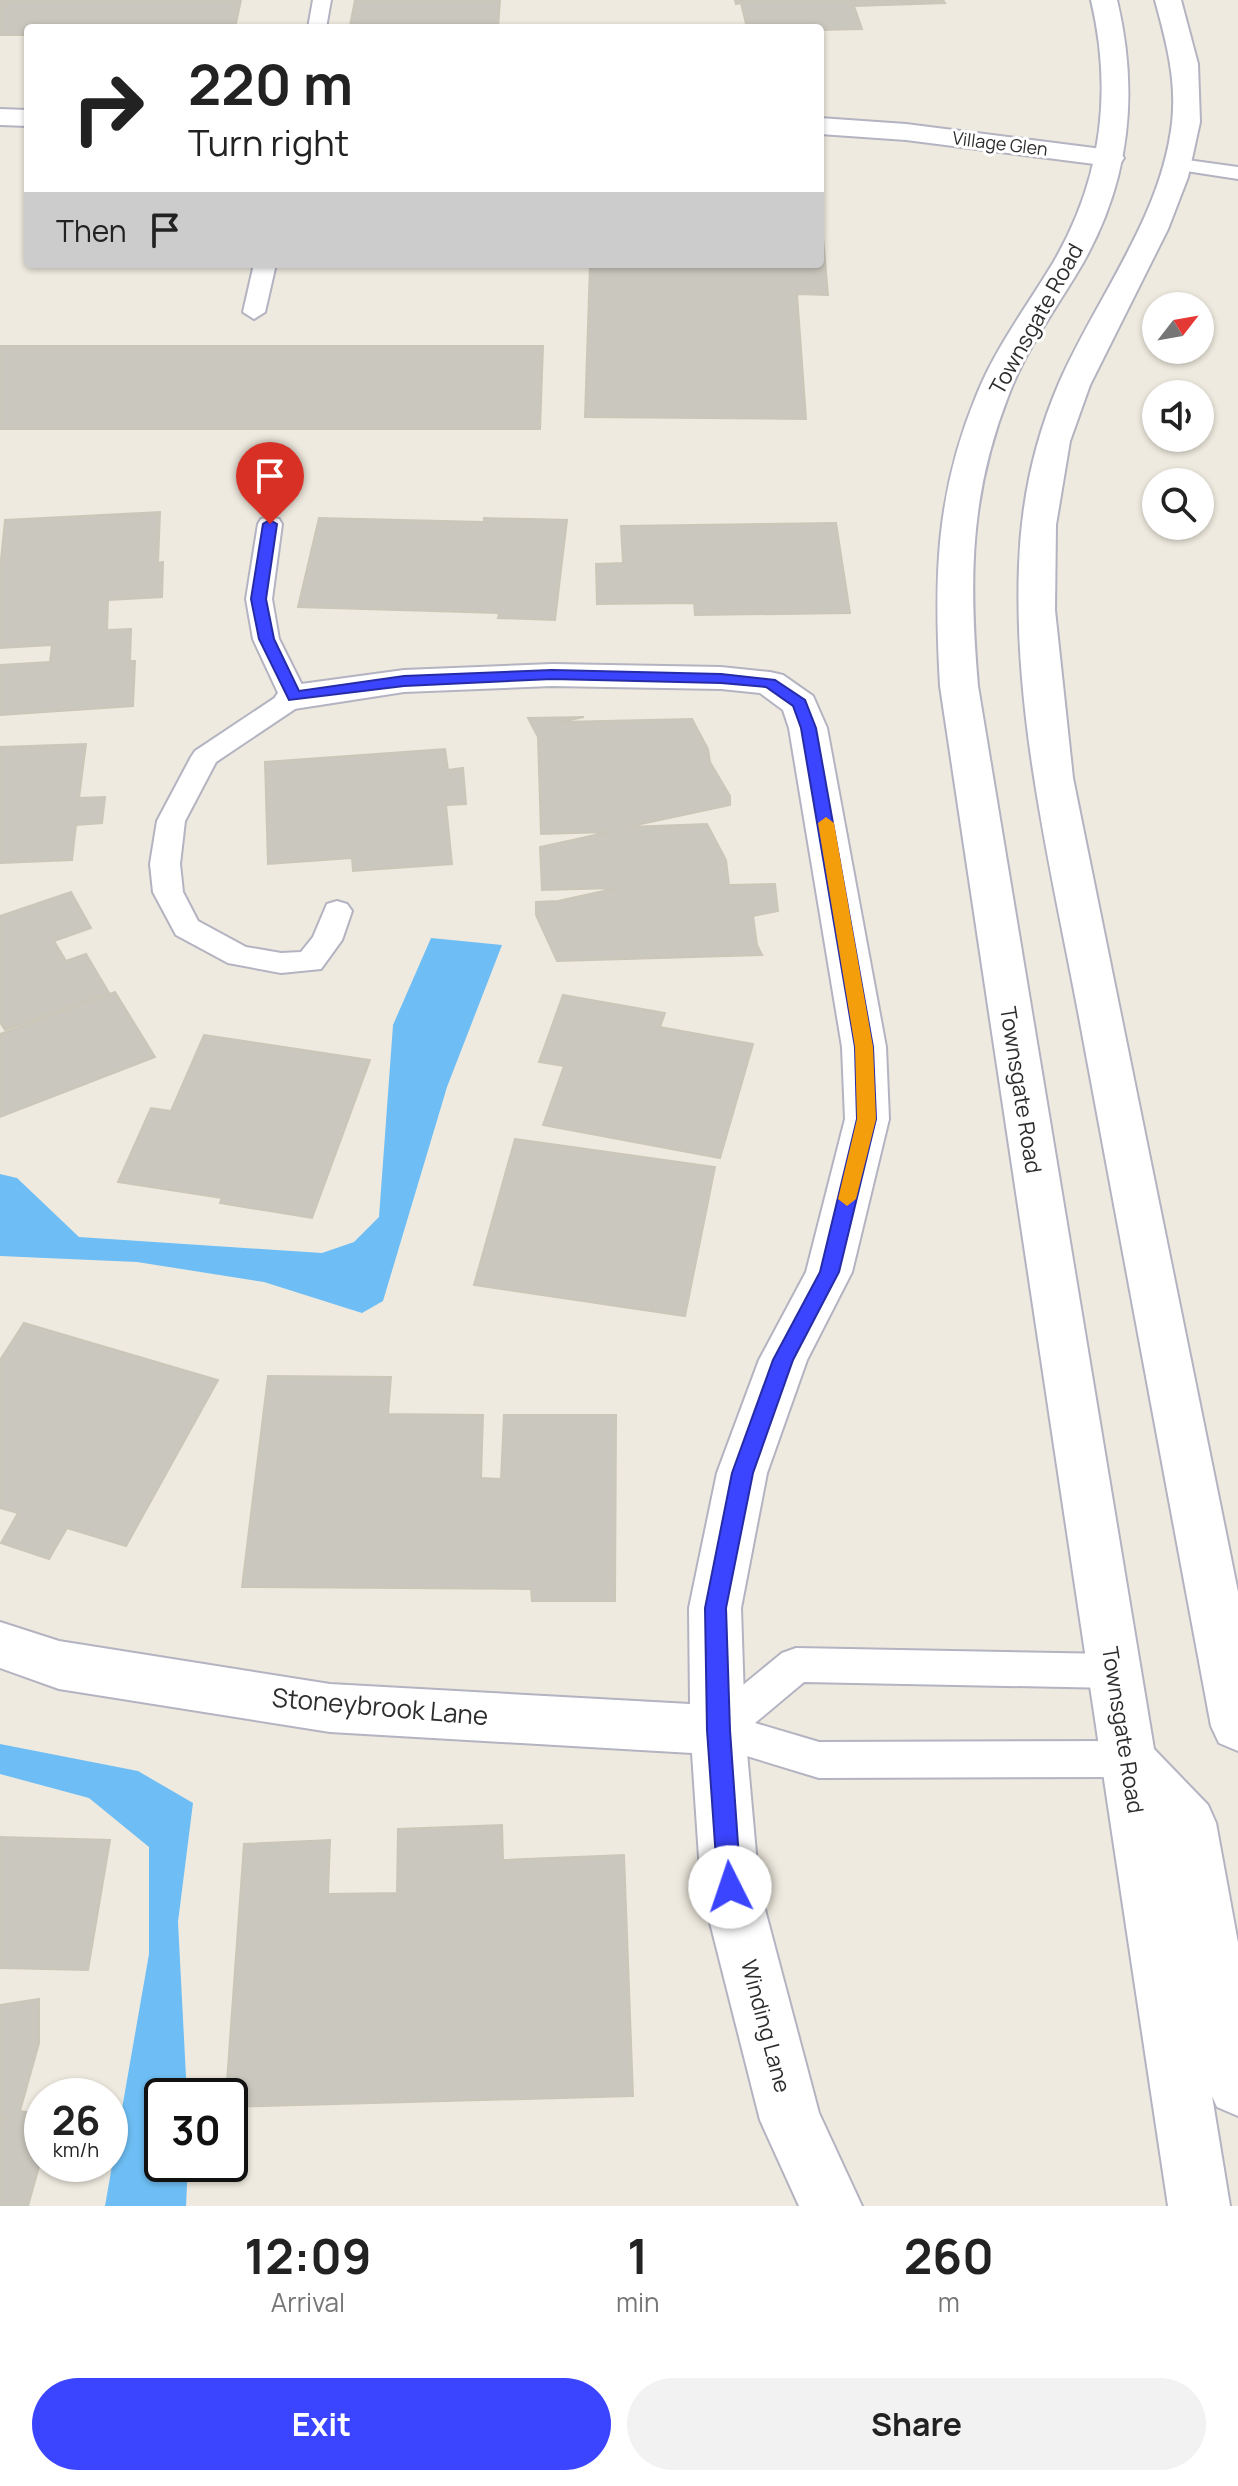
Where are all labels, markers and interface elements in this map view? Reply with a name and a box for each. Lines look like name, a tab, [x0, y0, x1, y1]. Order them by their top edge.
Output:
text: 220 m	[188, 45, 353, 122]
icon: right	[56, 56, 160, 160]
text: Turn right	[188, 118, 349, 167]
street label: Village Glen	[951, 125, 1049, 161]
icon: arrive	[143, 208, 187, 252]
text: Then	[56, 210, 127, 251]
street label: Townsgate Road	[982, 238, 1090, 400]
north arrow	[1142, 292, 1214, 364]
map controls	[1142, 292, 1214, 540]
button: sound	[1142, 380, 1214, 452]
pin	[236, 442, 304, 524]
icon: arrive	[248, 454, 292, 498]
button: search	[1142, 468, 1214, 540]
street label: Townsgate Road	[993, 1004, 1049, 1176]
street label: Townsgate Road	[1095, 1644, 1151, 1816]
street label: Stoneybrook Lane	[270, 1679, 490, 1733]
position arrow	[688, 1845, 772, 1929]
street label: Winding Lane	[734, 1956, 798, 2096]
speed limit sign: 30	[144, 2078, 248, 2182]
text: 26	[52, 2092, 100, 2147]
text: km/h	[53, 2136, 99, 2163]
text: 12:09	[244, 2223, 372, 2288]
text: 1	[627, 2223, 648, 2288]
text: 260	[904, 2223, 994, 2288]
text: Arrival	[271, 2284, 345, 2320]
text: min	[616, 2284, 660, 2320]
text: m	[938, 2284, 960, 2320]
button: Exit	[32, 2378, 611, 2470]
button: Share	[627, 2378, 1206, 2470]

